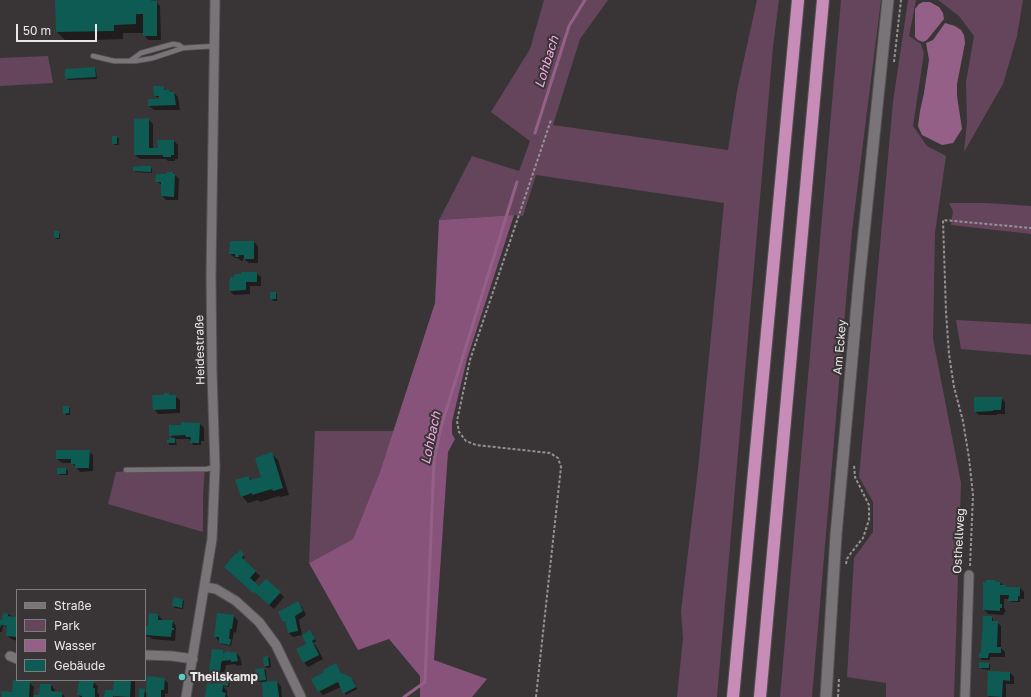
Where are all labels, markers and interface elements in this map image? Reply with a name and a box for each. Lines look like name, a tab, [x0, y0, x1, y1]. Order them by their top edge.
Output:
scale bar	[18, 16, 99, 42]
text: 50 m	[23, 23, 51, 38]
water label: Lohbach	[532, 34, 562, 90]
street label: Heidestraße	[192, 315, 208, 385]
street label: Am Eckey	[830, 319, 850, 375]
water label: Lohbach	[418, 410, 444, 466]
street label: Osthellweg	[950, 508, 968, 574]
legend	[16, 589, 146, 681]
text: Straße	[54, 598, 92, 613]
text: Park	[54, 618, 80, 633]
text: Wasser	[54, 638, 96, 653]
text: Gebäude	[54, 658, 105, 673]
place label: Theilskamp	[190, 670, 258, 684]
marker: Theilskamp	[177, 672, 187, 682]

